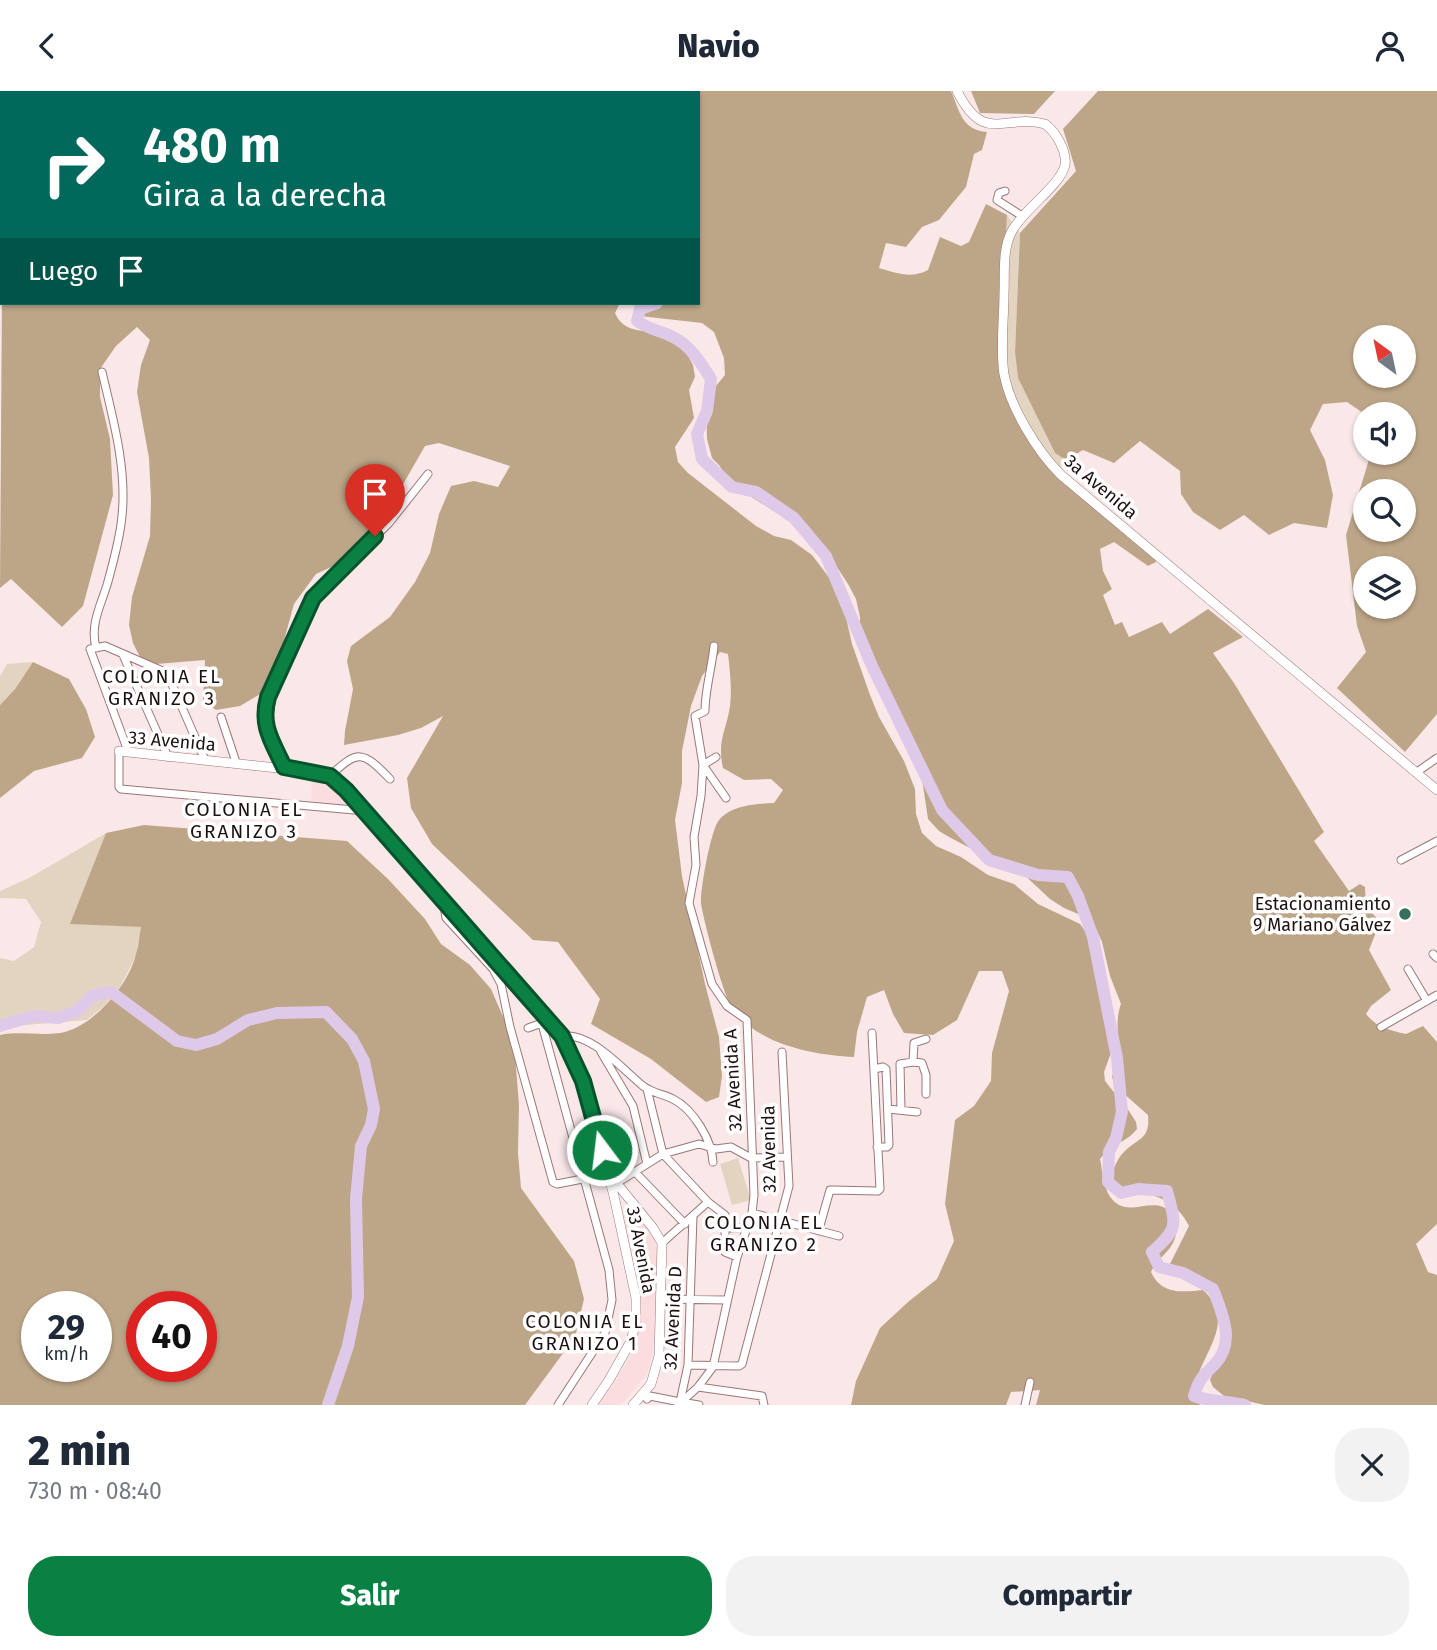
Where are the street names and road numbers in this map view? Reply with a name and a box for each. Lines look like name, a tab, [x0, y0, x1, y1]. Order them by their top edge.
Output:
street label: 3a Avenida	[1060, 450, 1142, 524]
street label: 33 Avenida	[127, 726, 217, 756]
street label: 32 Avenida A	[719, 1027, 747, 1132]
street label: 32 Avenida	[757, 1105, 781, 1193]
street label: 33 Avenida	[622, 1205, 660, 1295]
street label: 32 Avenida D	[659, 1266, 687, 1370]

